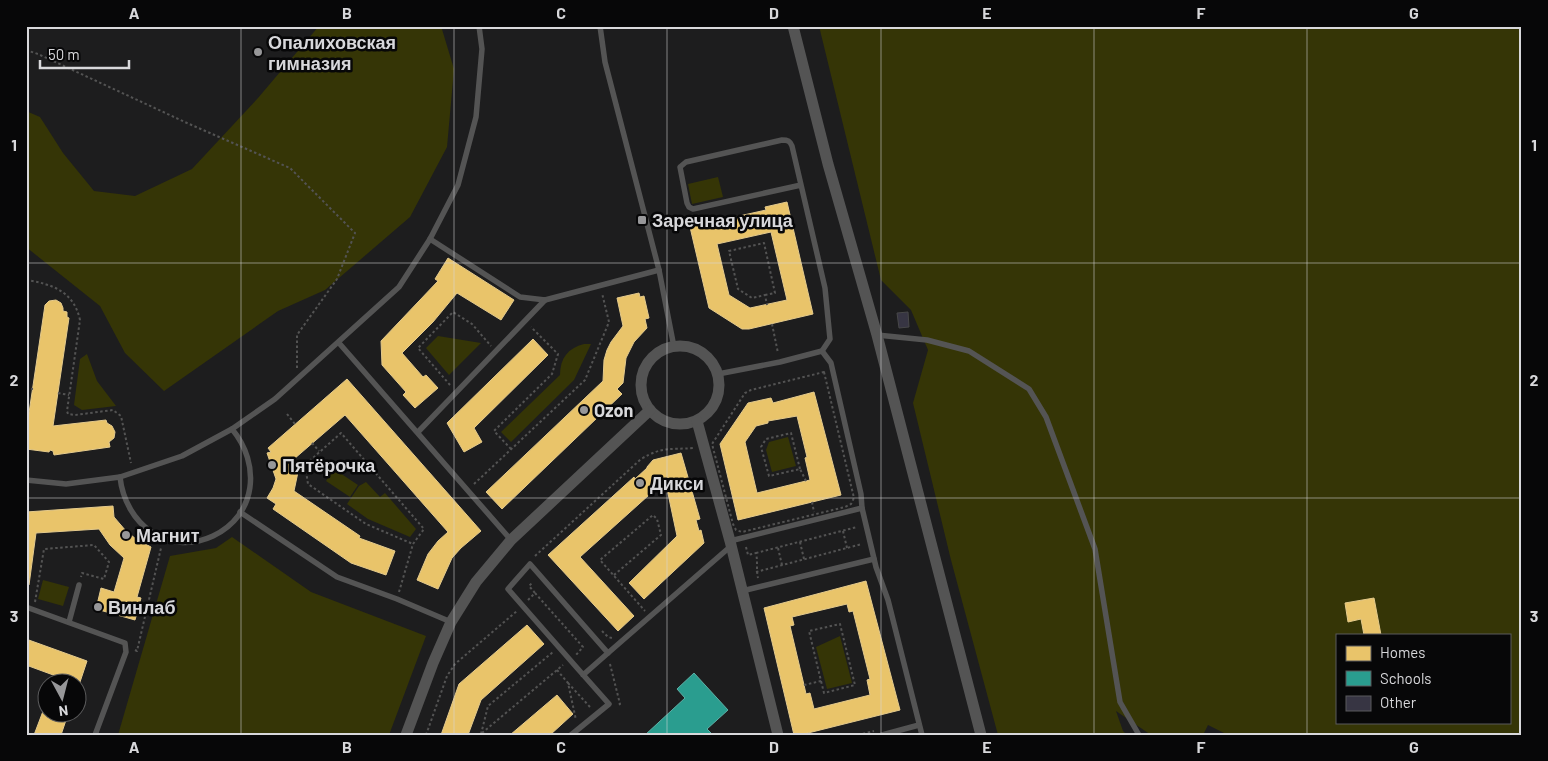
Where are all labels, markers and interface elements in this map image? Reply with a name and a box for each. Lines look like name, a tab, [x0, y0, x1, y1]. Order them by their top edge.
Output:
text: A	[129, 3, 140, 22]
text: B	[342, 3, 352, 22]
text: C	[556, 3, 566, 22]
text: D	[769, 3, 779, 22]
text: E	[982, 3, 992, 22]
text: F	[1197, 3, 1206, 22]
text: G	[1409, 3, 1419, 22]
place label: Опалиховская гимназия	[268, 31, 396, 74]
scale bar	[40, 38, 129, 70]
text: 50 m	[48, 45, 80, 63]
marker: Опалиховская гимназия	[252, 46, 264, 58]
text: 1	[11, 135, 17, 154]
text: 1	[1531, 135, 1537, 154]
place label: Заречная улица	[652, 209, 794, 231]
marker: Заречная улица	[636, 214, 648, 226]
text: 2	[10, 370, 19, 389]
text: 2	[1530, 370, 1539, 389]
place label: Ozon	[594, 399, 633, 421]
marker: Ozon	[578, 404, 590, 416]
place label: Пятёрочка	[282, 454, 376, 476]
marker: Пятёрочка	[266, 459, 278, 471]
place label: Дикси	[650, 472, 704, 494]
marker: Дикси	[634, 477, 646, 489]
place label: Магнит	[136, 524, 200, 546]
marker: Магнит	[120, 529, 132, 541]
place label: Винлаб	[108, 596, 176, 618]
marker: Винлаб	[92, 601, 104, 613]
text: 3	[10, 606, 18, 625]
text: 3	[1530, 606, 1538, 625]
legend	[1336, 634, 1510, 724]
text: Homes	[1380, 643, 1425, 661]
text: Schools	[1380, 669, 1432, 687]
north arrow	[38, 674, 88, 724]
text: Other	[1380, 693, 1417, 711]
text: N	[58, 702, 69, 720]
text: A	[129, 737, 140, 756]
text: B	[342, 737, 352, 756]
text: C	[556, 737, 566, 756]
text: D	[769, 737, 779, 756]
text: E	[982, 737, 992, 756]
text: F	[1197, 737, 1206, 756]
text: G	[1409, 737, 1419, 756]

